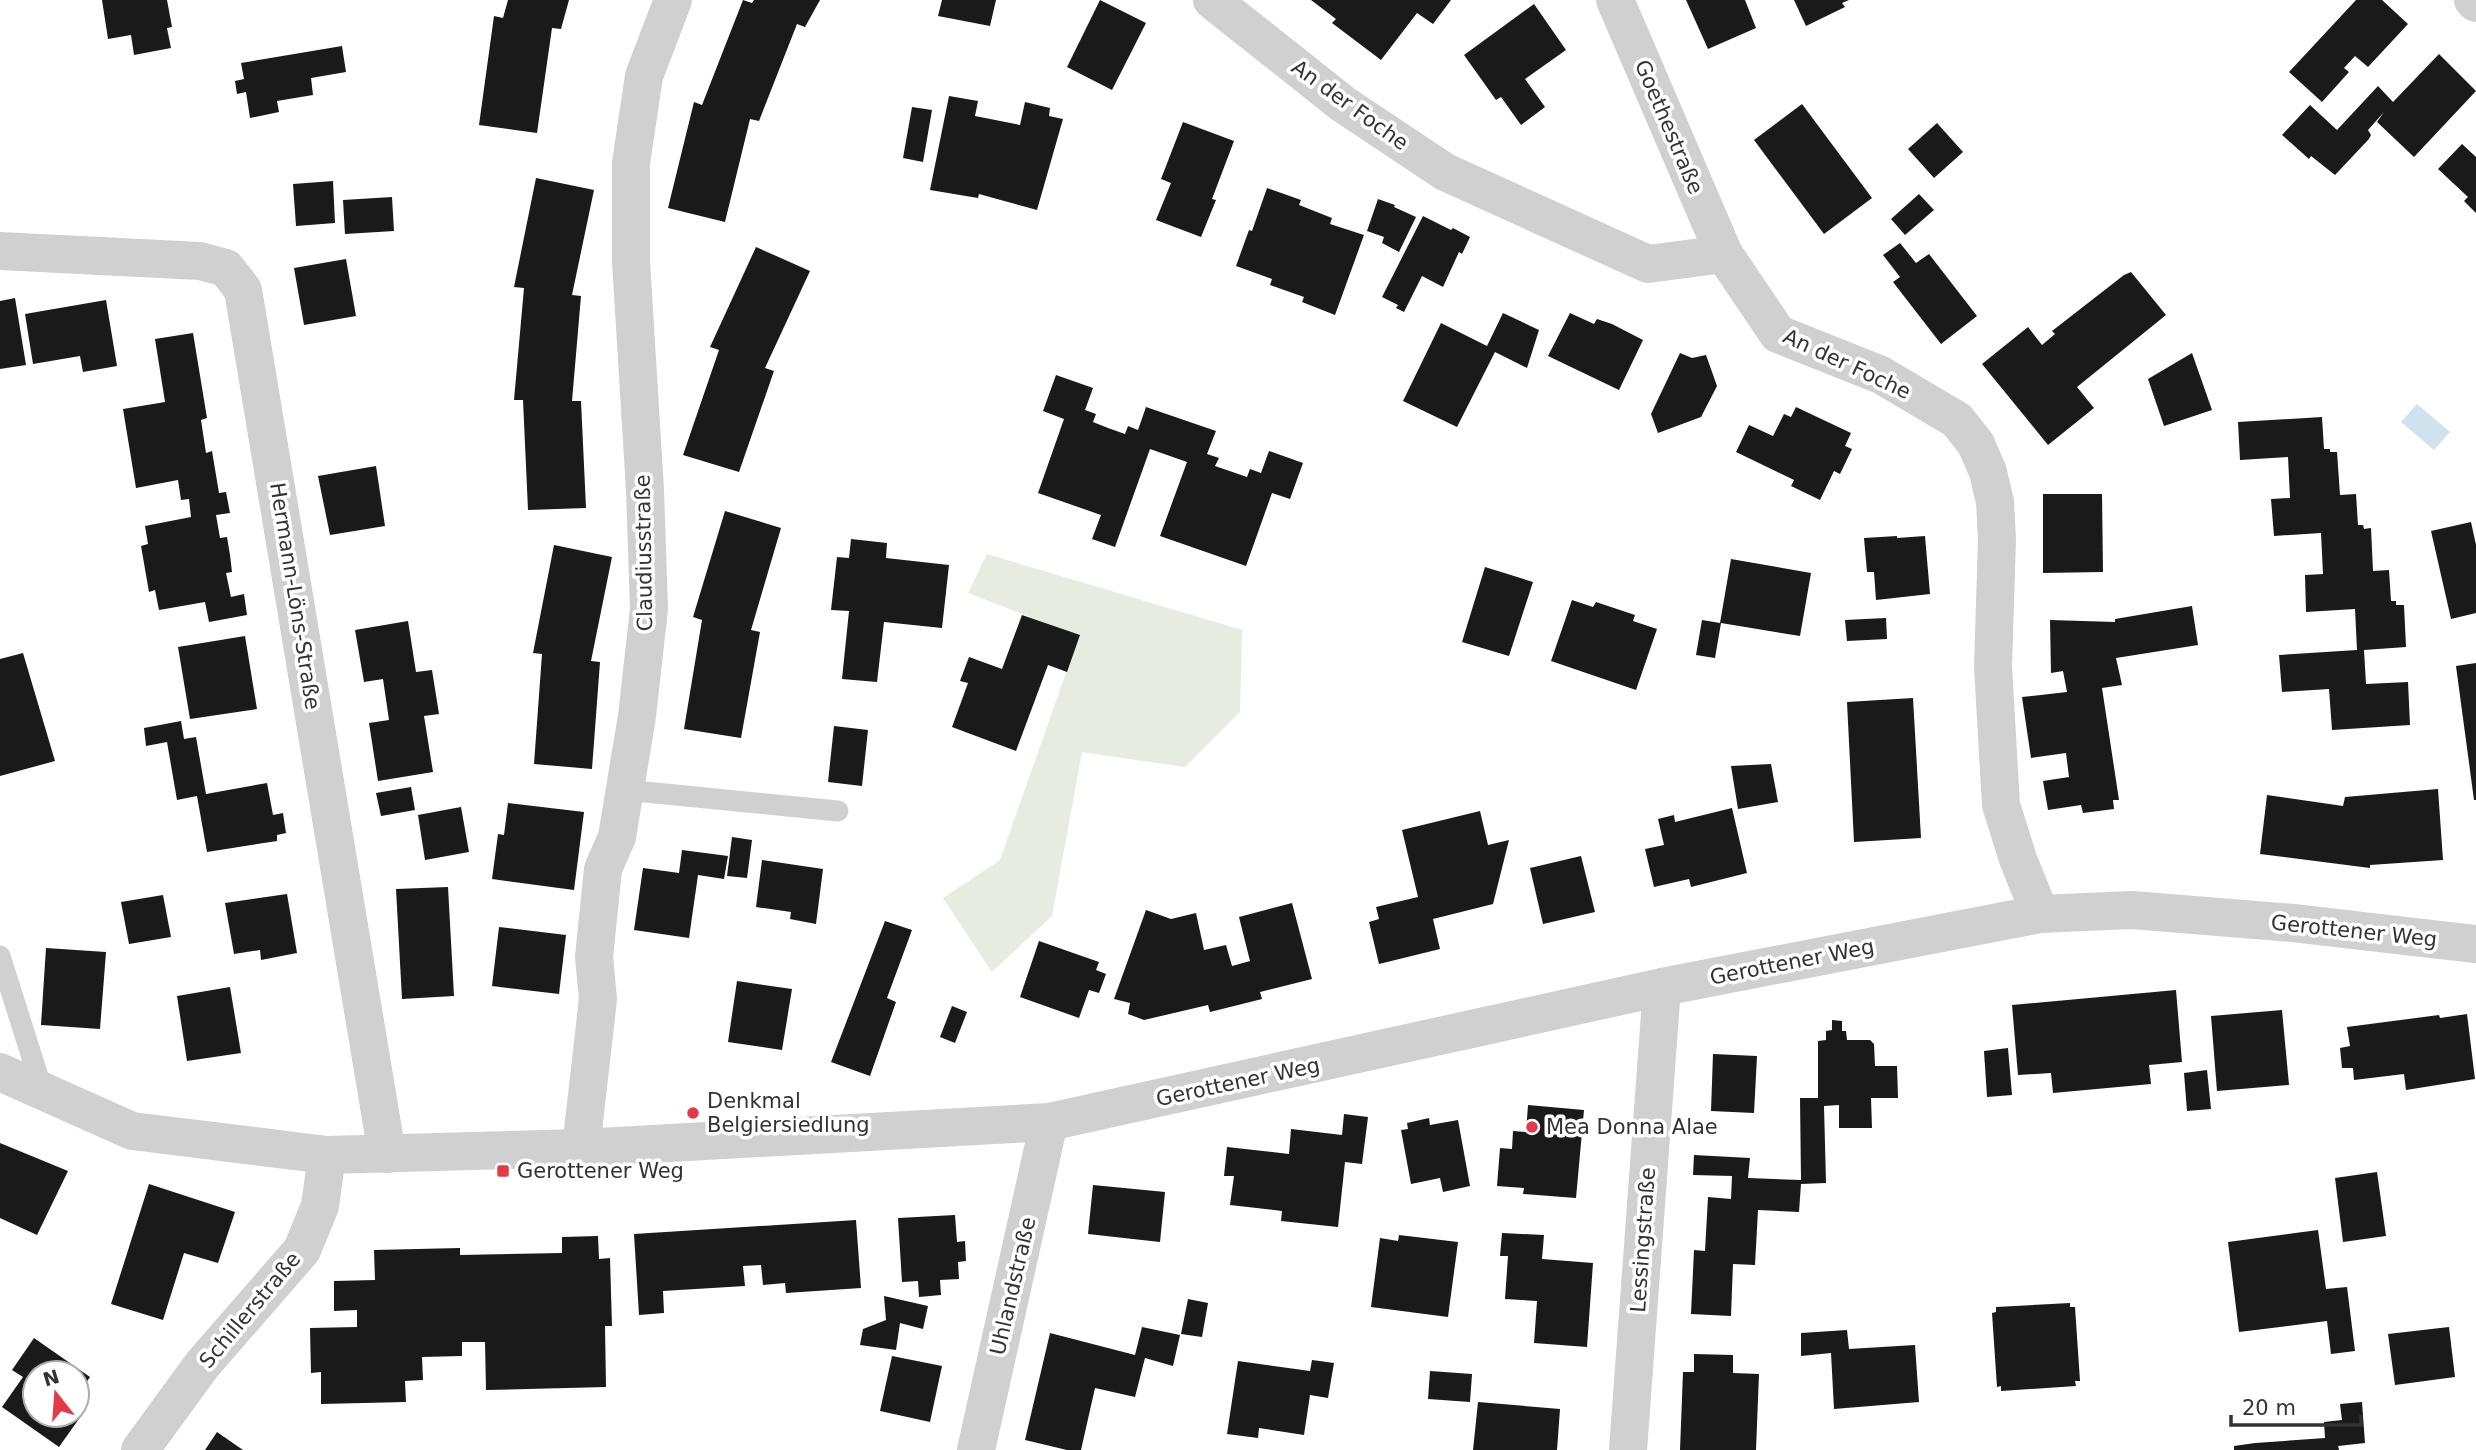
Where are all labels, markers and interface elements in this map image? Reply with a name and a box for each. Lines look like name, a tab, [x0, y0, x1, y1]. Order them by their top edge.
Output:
street label: An der Foche	[1287, 55, 1413, 155]
street label: Goethestraße	[1630, 56, 1708, 198]
street label: An der Foche	[1779, 324, 1915, 404]
street label: Claudiusstraße	[631, 474, 657, 632]
street label: Hermann-Löns-Straße	[265, 481, 325, 711]
street label: Gerottener Weg	[2270, 910, 2438, 952]
street label: Gerottener Weg	[1708, 934, 1876, 990]
street label: Gerottener Weg	[1154, 1053, 1322, 1111]
place label: Denkmal Belgiersiedlung	[707, 1089, 870, 1137]
marker: Denkmal Belgiersiedlung	[685, 1105, 701, 1121]
place label: Mea Donna Alae	[1546, 1115, 1718, 1139]
marker: Mea Donna Alae	[1524, 1119, 1540, 1135]
place label: Gerottener Weg	[517, 1159, 684, 1183]
marker: Gerottener Weg	[495, 1163, 511, 1179]
street label: Lessingstraße	[1626, 1167, 1660, 1313]
street label: Uhlandstraße	[985, 1215, 1041, 1357]
street label: Schillerstraße	[195, 1247, 305, 1373]
north arrow	[21, 1359, 91, 1429]
text: N	[40, 1365, 62, 1391]
scale bar	[2231, 1384, 2360, 1428]
text: 20 m	[2242, 1396, 2296, 1420]

